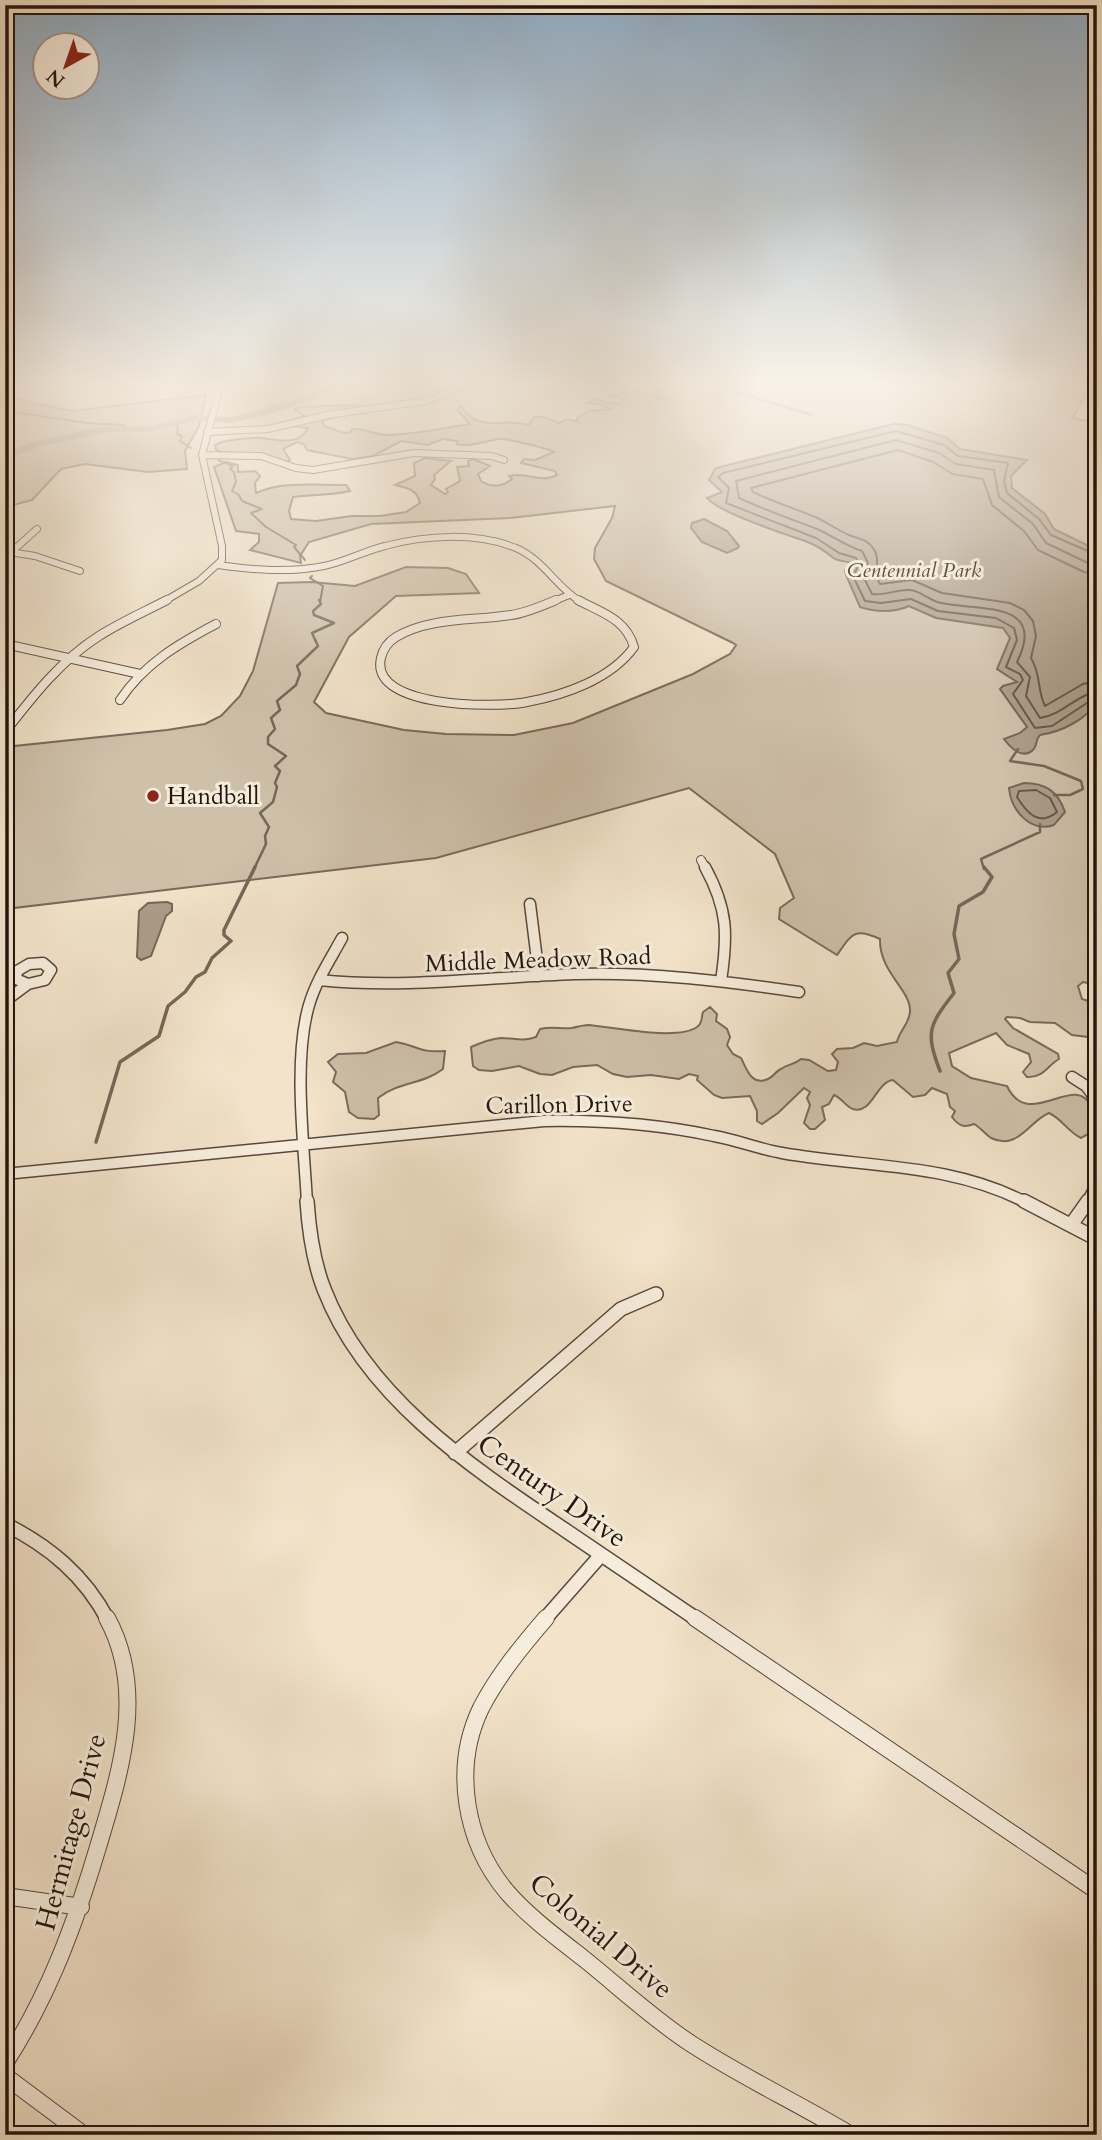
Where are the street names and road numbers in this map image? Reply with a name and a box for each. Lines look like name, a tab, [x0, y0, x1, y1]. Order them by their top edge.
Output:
street label: Middle Meadow Road	[424, 940, 652, 980]
street label: Carillon Drive	[485, 1087, 633, 1123]
street label: Century Drive	[470, 1425, 634, 1557]
street label: Hermitage Drive	[26, 1729, 116, 1935]
street label: Colonial Drive	[521, 1865, 681, 2007]

